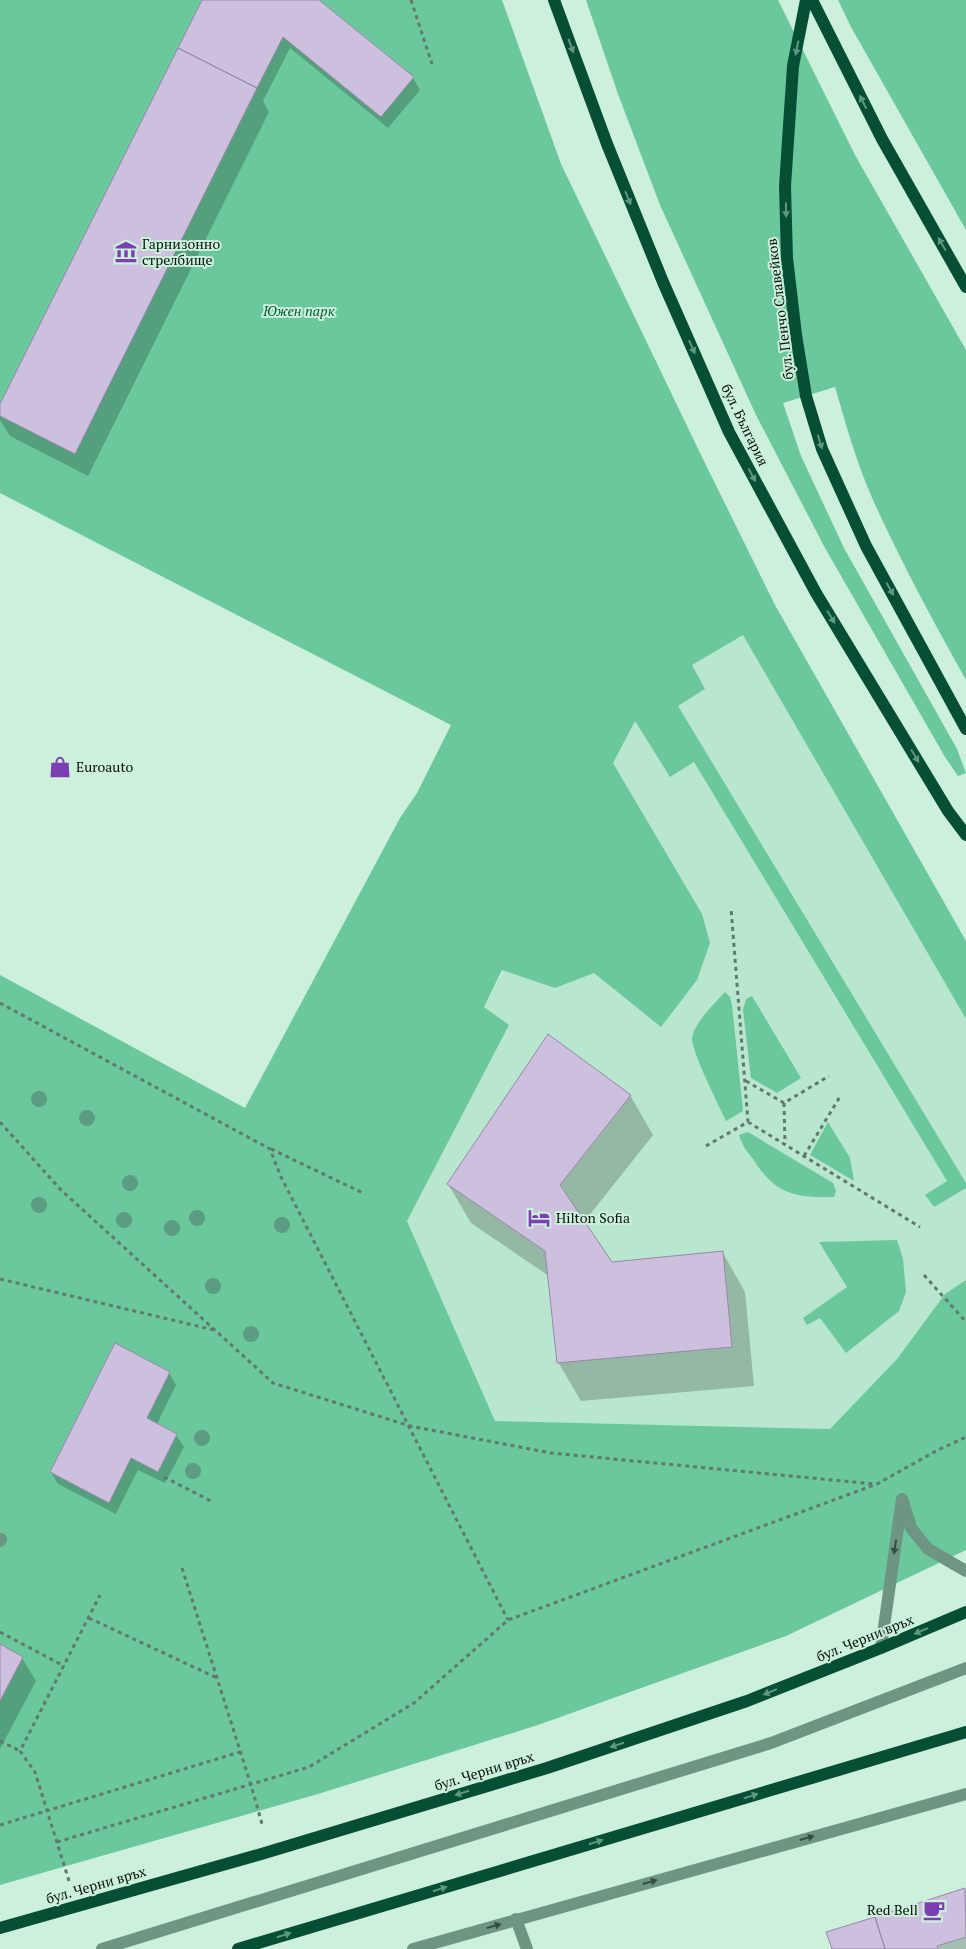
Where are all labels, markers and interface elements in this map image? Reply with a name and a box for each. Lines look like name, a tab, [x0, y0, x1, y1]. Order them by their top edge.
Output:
one-way arrow	[567, 39, 575, 54]
one-way arrow	[792, 40, 800, 56]
one-way arrow	[859, 95, 867, 109]
one-way arrow	[625, 190, 633, 205]
one-way arrow	[782, 202, 790, 218]
place label: Гарнизонно стрелбище	[142, 234, 220, 269]
street label: бул. Пенчо Славейков	[761, 237, 798, 381]
one-way arrow	[938, 237, 946, 251]
museum icon: Гарнизонно стрелбище	[113, 239, 139, 265]
park label: Южен парк	[262, 301, 335, 320]
one-way arrow	[688, 340, 696, 354]
street label: бул. България	[717, 381, 774, 469]
one-way arrow	[817, 435, 825, 450]
one-way arrow	[748, 469, 757, 482]
one-way arrow	[885, 582, 894, 596]
one-way arrow	[827, 611, 836, 624]
one-way arrow	[911, 750, 920, 763]
shop icon: Euroauto	[47, 754, 73, 780]
place label: Euroauto	[76, 757, 134, 776]
hotel icon: Hilton Sofia	[526, 1205, 552, 1231]
place label: Hilton Sofia	[556, 1208, 630, 1227]
one-way arrow	[891, 1539, 899, 1555]
street label: бул. Черни връх	[813, 1609, 917, 1666]
one-way arrow	[914, 1628, 928, 1636]
one-way arrow	[763, 1689, 778, 1696]
one-way arrow	[609, 1741, 624, 1749]
street label: бул. Черни връх	[432, 1746, 537, 1795]
one-way arrow	[454, 1790, 469, 1798]
one-way arrow	[744, 1791, 759, 1799]
one-way arrow	[799, 1834, 814, 1842]
one-way arrow	[588, 1838, 603, 1846]
street label: бул. Черни връх	[44, 1861, 149, 1908]
one-way arrow	[642, 1878, 658, 1886]
one-way arrow	[433, 1884, 448, 1892]
cafe icon: Red Bell	[921, 1897, 947, 1923]
place label: Red Bell	[867, 1900, 918, 1919]
one-way arrow	[486, 1922, 501, 1930]
one-way arrow	[277, 1931, 292, 1939]

